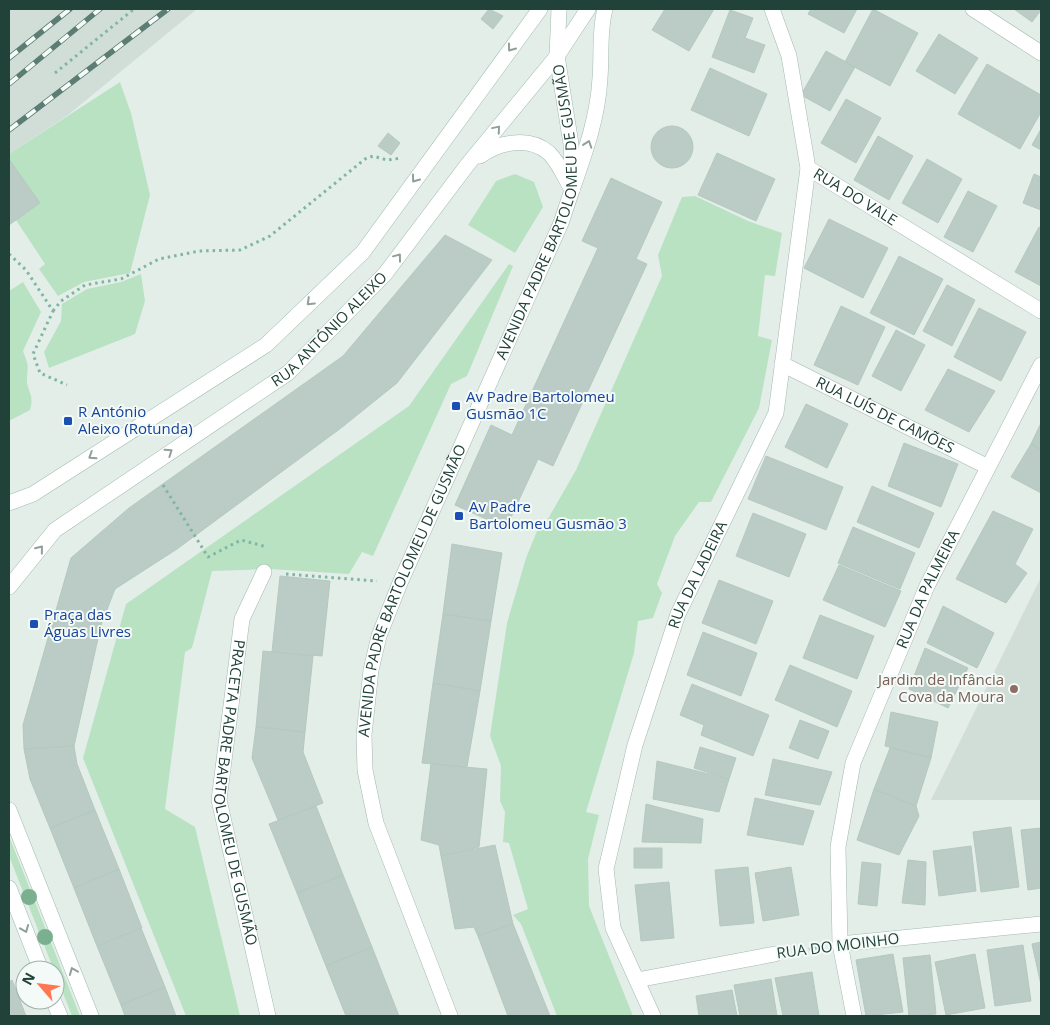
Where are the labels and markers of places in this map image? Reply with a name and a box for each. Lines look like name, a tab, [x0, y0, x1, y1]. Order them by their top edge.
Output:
place label: Av Padre Bartolomeu Gusmão 1C	[466, 386, 615, 423]
marker: Av Padre Bartolomeu Gusmão 1C	[450, 400, 462, 412]
place label: R António Aleixo (Rotunda)	[78, 401, 193, 438]
marker: R António Aleixo (Rotunda)	[62, 415, 74, 427]
place label: Av Padre Bartolomeu Gusmão 3	[469, 496, 627, 533]
marker: Av Padre Bartolomeu Gusmão 3	[453, 510, 465, 522]
place label: Praça das Águas Livres	[44, 604, 131, 641]
marker: Praça das Águas Livres	[28, 618, 40, 630]
place label: Jardim de Infância Cova da Moura	[876, 669, 1004, 706]
marker: Jardim de Infância Cova da Moura	[1008, 683, 1020, 695]

